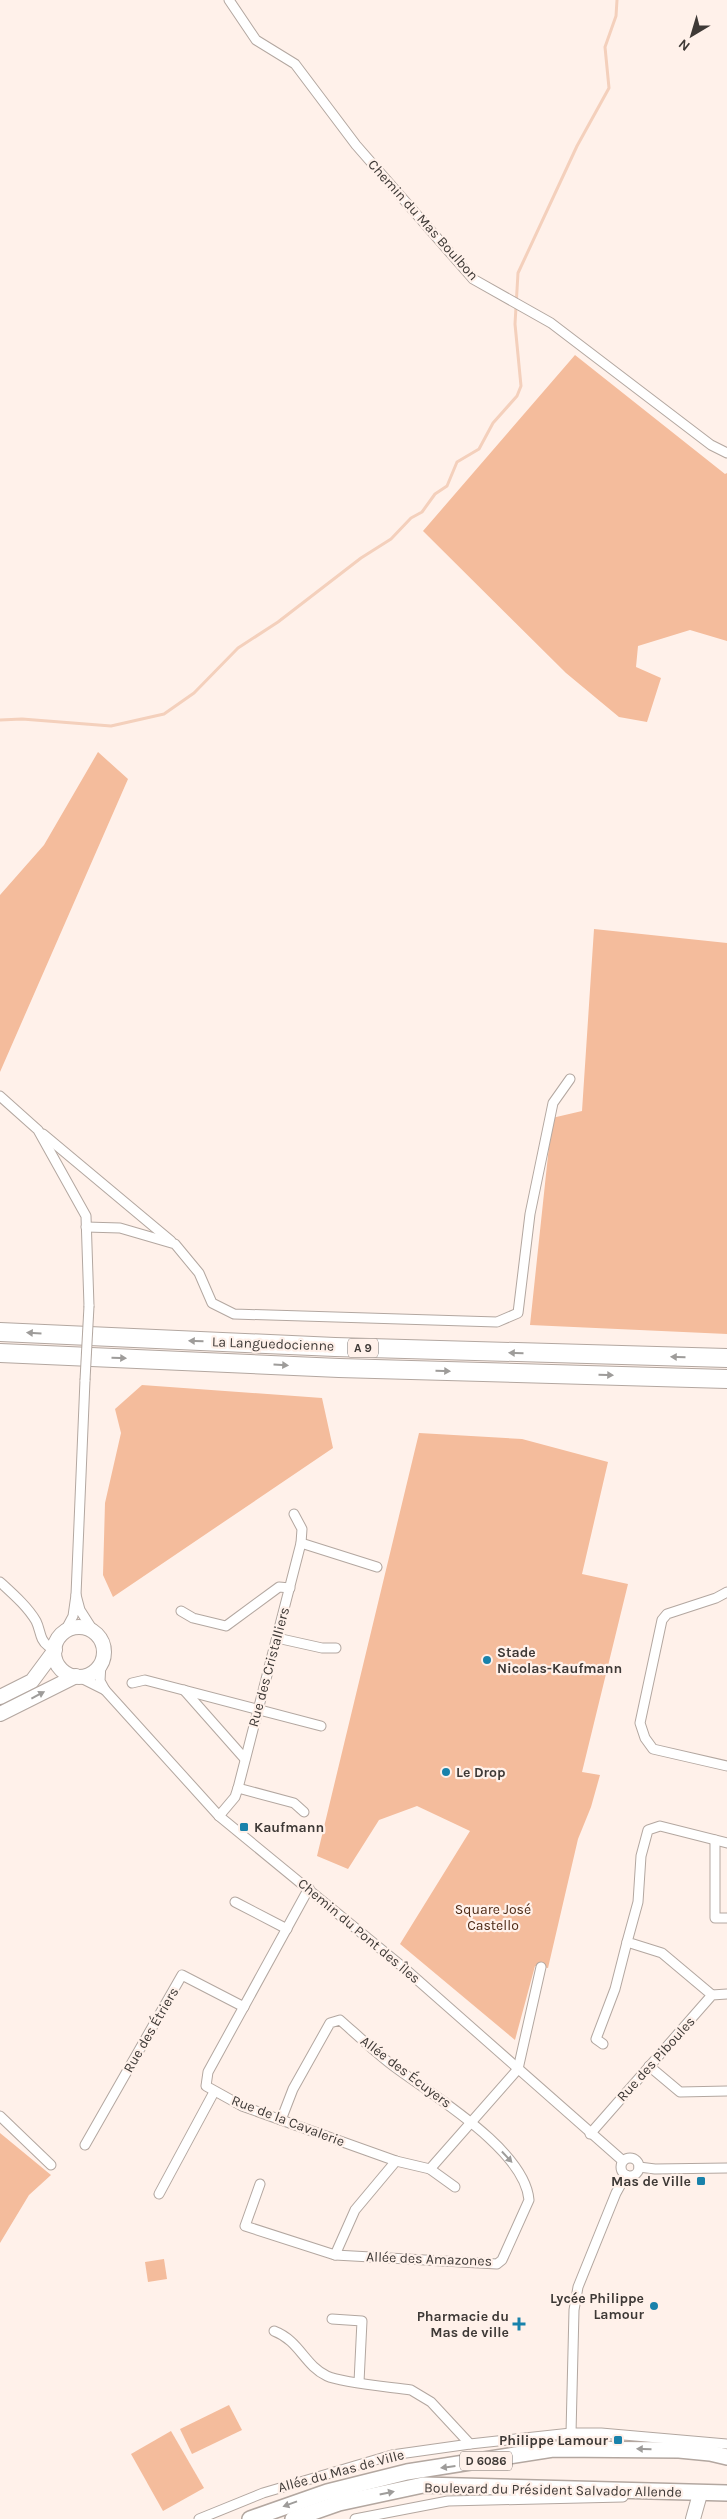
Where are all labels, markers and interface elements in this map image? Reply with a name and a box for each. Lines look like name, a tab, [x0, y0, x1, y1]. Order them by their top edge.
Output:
north arrow	[667, 10, 717, 60]
text: N	[675, 35, 693, 55]
street label: Chemin du Mas Boulbon	[364, 156, 482, 284]
one-way arrow	[25, 1329, 41, 1337]
street label: La Languedocienne	[212, 1333, 334, 1355]
one-way arrow	[188, 1337, 204, 1345]
road number: A 9	[348, 1339, 378, 1358]
one-way arrow	[508, 1348, 524, 1356]
one-way arrow	[670, 1353, 686, 1361]
one-way arrow	[111, 1355, 127, 1363]
one-way arrow	[273, 1361, 289, 1369]
one-way arrow	[436, 1367, 452, 1375]
one-way arrow	[598, 1371, 614, 1379]
street label: Rue des Cristalliers	[245, 1605, 293, 1729]
place label: Stade Nicolas-Kaufmann	[497, 1644, 622, 1677]
marker: Stade Nicolas-Kaufmann	[481, 1654, 493, 1666]
one-way arrow	[30, 1691, 45, 1699]
place label: Le Drop	[456, 1764, 505, 1781]
marker: Le Drop	[440, 1766, 452, 1778]
place label: Kaufmann	[254, 1819, 324, 1836]
marker: Kaufmann	[238, 1821, 250, 1833]
street label: Chemin du Pont des Îles	[294, 1875, 424, 1987]
park label: Square José Castello	[455, 1901, 531, 1934]
street label: Rue des Étriers	[119, 1984, 182, 2076]
street label: Rue des Piboules	[613, 2013, 699, 2105]
street label: Allée des Écuyers	[357, 2031, 455, 2112]
street label: Rue de la Cavalerie	[229, 2092, 347, 2150]
one-way arrow	[501, 2150, 513, 2162]
place label: Mas de Ville	[611, 2173, 691, 2190]
marker: Mas de Ville	[695, 2175, 707, 2187]
street label: Allée des Amazones	[366, 2248, 492, 2270]
place label: Lycée Philippe Lamour	[550, 2290, 645, 2323]
marker: Lycée Philippe Lamour	[648, 2300, 660, 2312]
place label: Pharmacie du Mas de ville	[417, 2308, 509, 2341]
marker: Pharmacie du Mas de ville	[513, 2318, 525, 2330]
place label: Philippe Lamour	[499, 2432, 608, 2449]
marker: Philippe Lamour	[612, 2434, 624, 2446]
one-way arrow	[636, 2445, 652, 2453]
street label: Allée du Mas de Ville	[276, 2446, 406, 2496]
road number: D 6086	[460, 2452, 512, 2470]
one-way arrow	[440, 2463, 456, 2471]
street label: Boulevard du Président Salvador Allende	[424, 2479, 682, 2501]
one-way arrow	[379, 2489, 394, 2497]
one-way arrow	[283, 2501, 298, 2508]

